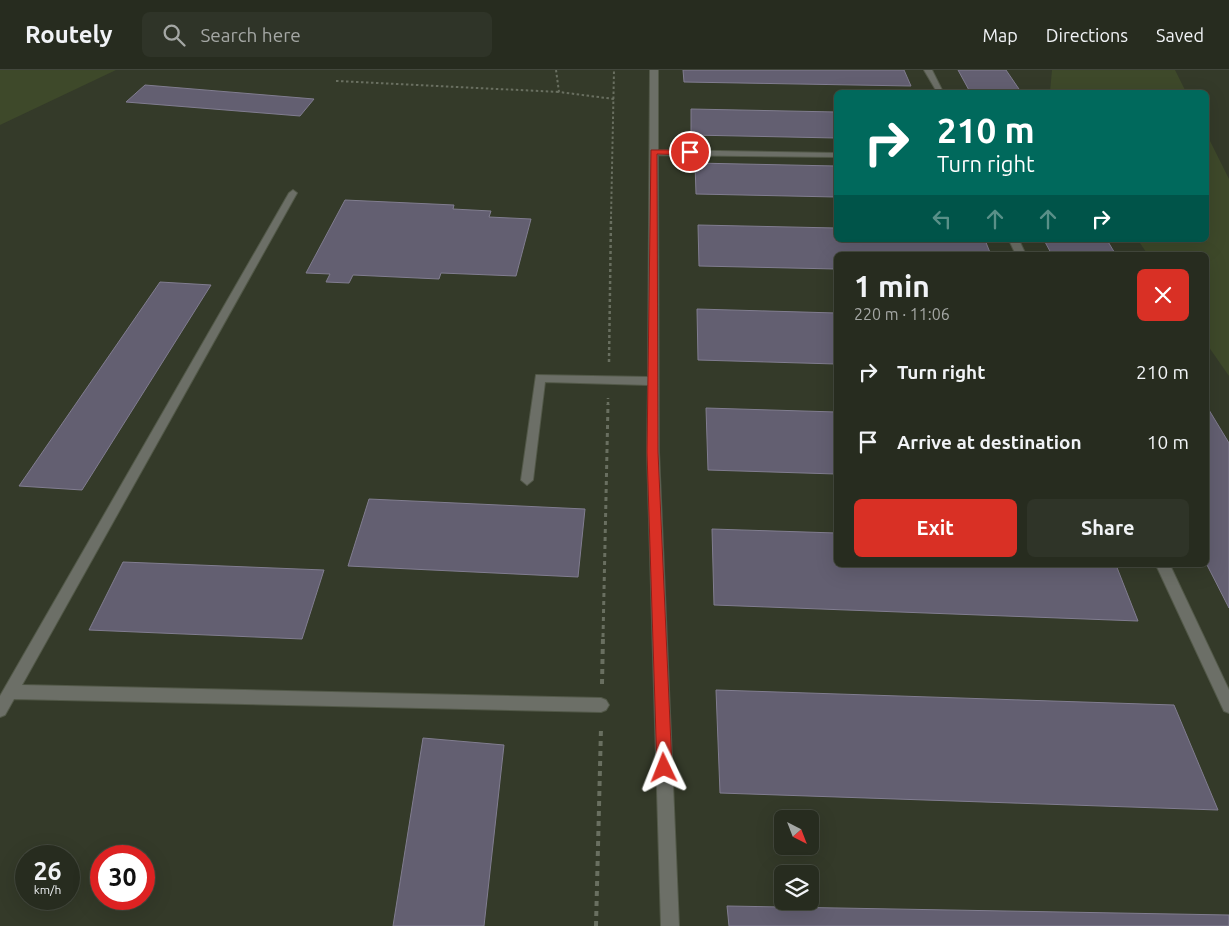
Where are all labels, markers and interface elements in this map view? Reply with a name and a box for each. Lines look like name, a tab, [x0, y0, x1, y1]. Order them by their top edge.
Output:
search box	[142, 12, 492, 57]
text: Routely	[25, 21, 112, 48]
icon: search	[160, 21, 188, 49]
text: Search here	[200, 24, 301, 46]
text: Map	[982, 25, 1018, 45]
text: Directions	[1046, 25, 1128, 45]
text: Saved	[1156, 25, 1204, 45]
icon: right	[854, 110, 919, 175]
text: 210 m	[937, 110, 1035, 150]
pin	[669, 131, 711, 173]
icon: arrive	[676, 138, 704, 166]
text: Turn right	[937, 151, 1035, 176]
icon: left	[928, 205, 956, 233]
icon: ahead	[981, 205, 1009, 233]
icon: ahead	[1034, 205, 1062, 233]
icon: right	[1087, 205, 1115, 233]
text: 1 min	[854, 269, 930, 303]
button: close	[1137, 269, 1189, 321]
text: 220 m · 11:06	[854, 305, 950, 323]
icon: right	[854, 358, 882, 386]
text: Turn right	[897, 361, 985, 383]
text: 210 m	[1136, 361, 1189, 383]
icon: arrive	[854, 428, 882, 456]
text: Arrive at destination	[897, 431, 1082, 453]
text: 10 m	[1147, 431, 1189, 453]
button: Exit	[854, 499, 1017, 557]
button: Share	[1027, 499, 1189, 557]
position arrow	[637, 741, 689, 793]
north arrow	[774, 810, 819, 855]
map controls	[774, 810, 819, 910]
speed limit sign: 30	[90, 845, 155, 910]
text: 26	[33, 857, 62, 885]
button: layers	[774, 865, 819, 910]
text: km/h	[34, 883, 61, 896]

